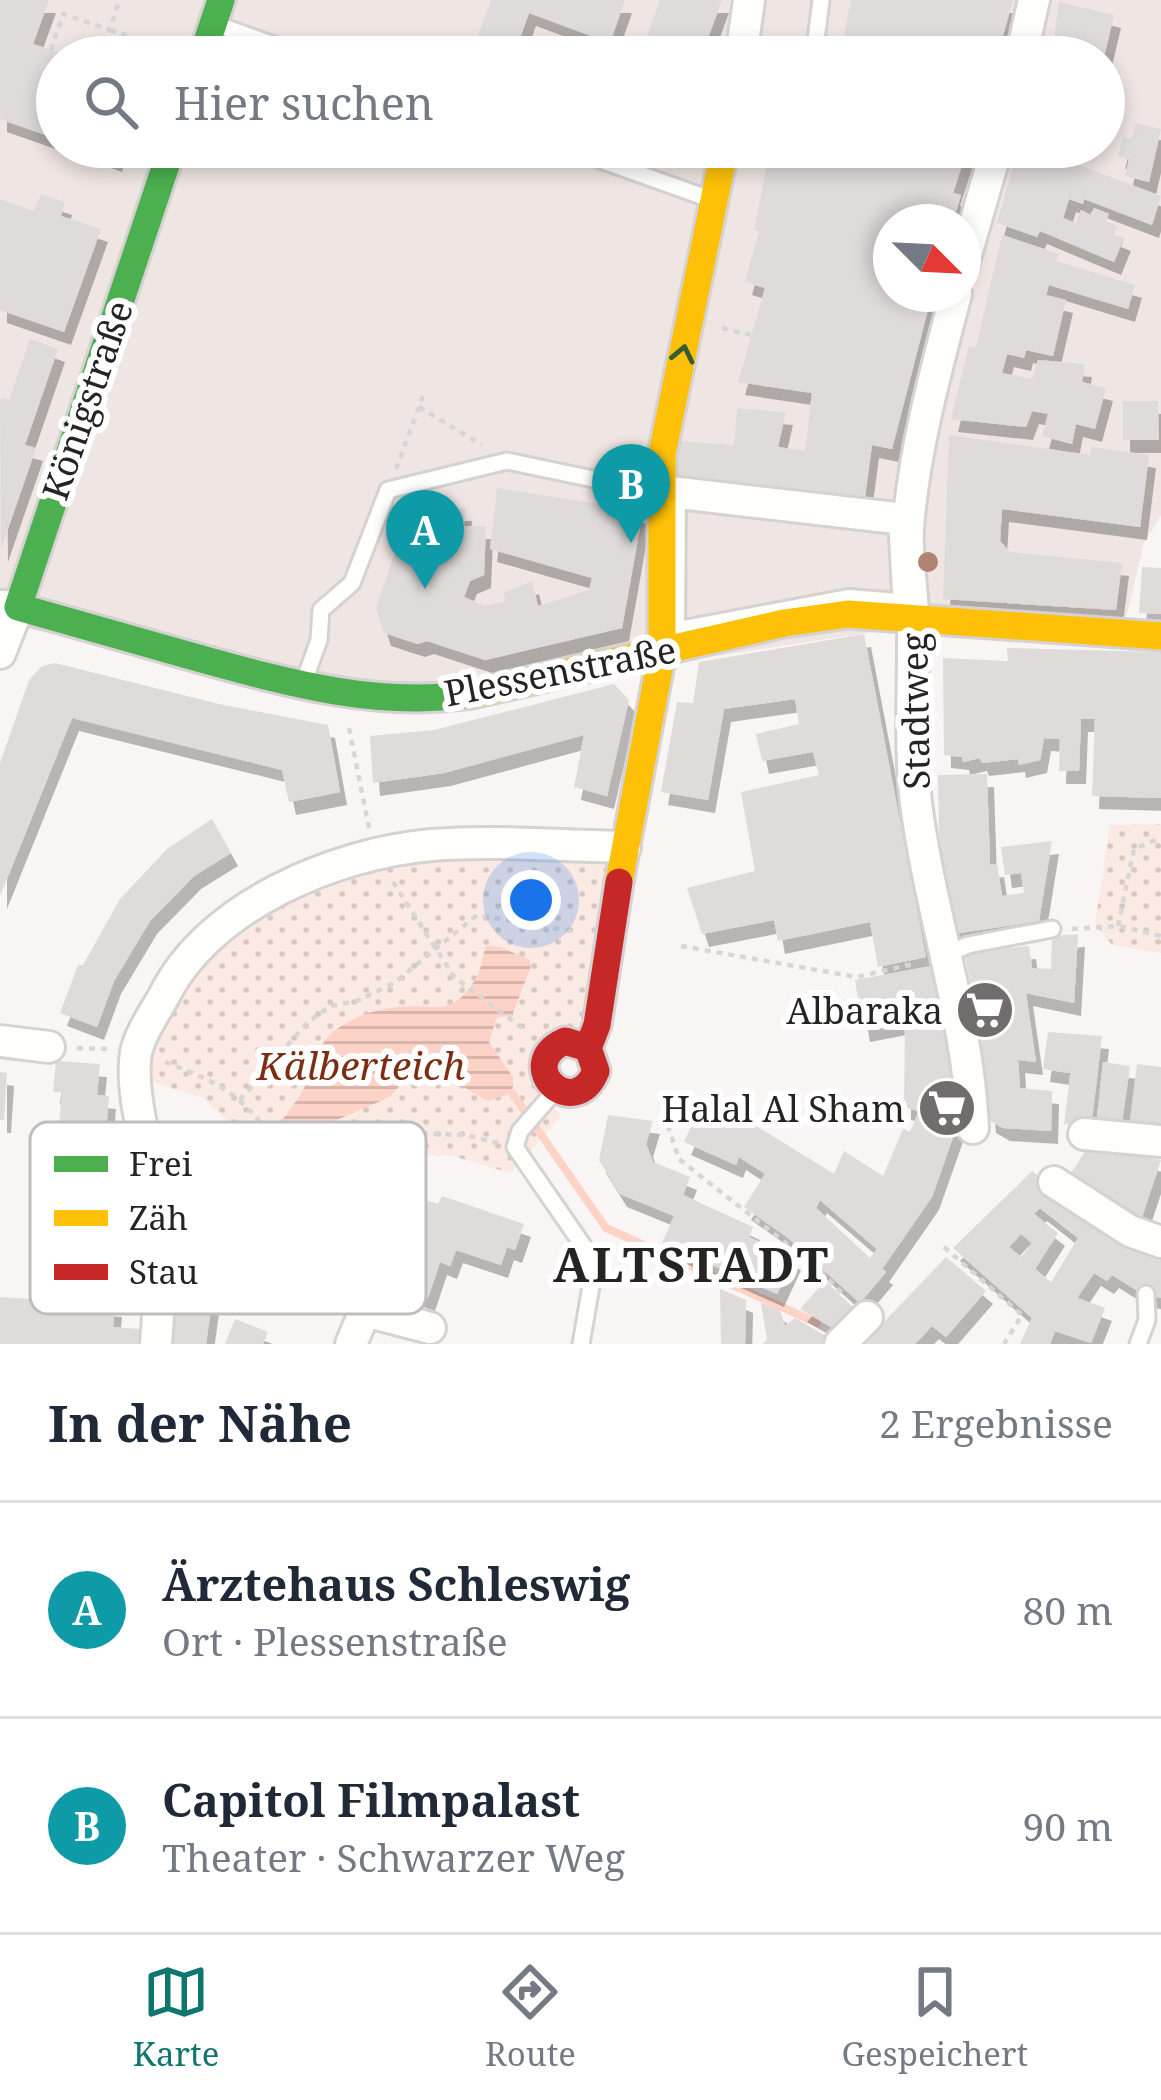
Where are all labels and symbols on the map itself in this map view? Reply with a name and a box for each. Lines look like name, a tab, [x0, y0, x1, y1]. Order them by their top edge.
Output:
north arrow	[873, 204, 981, 312]
street label: Königstraße	[30, 294, 144, 506]
one-way arrow	[669, 345, 695, 365]
pin: B	[592, 444, 670, 543]
pin: A	[386, 490, 464, 589]
street label: Plessenstraße	[440, 625, 680, 717]
street label: Stadtweg	[889, 632, 941, 790]
your location	[501, 870, 561, 930]
supermarket icon: Albaraka	[954, 979, 1016, 1041]
place label: Albaraka	[786, 986, 943, 1035]
water label: Kälberteich	[256, 1038, 465, 1091]
supermarket icon: Halal Al Sham	[916, 1077, 978, 1139]
place label: Halal Al Sham	[662, 1084, 905, 1133]
legend	[30, 1122, 426, 1314]
text: Frei	[129, 1141, 193, 1186]
text: Zäh	[129, 1195, 188, 1240]
district label: ALTSTADT	[553, 1231, 831, 1296]
text: Stau	[129, 1249, 198, 1294]

